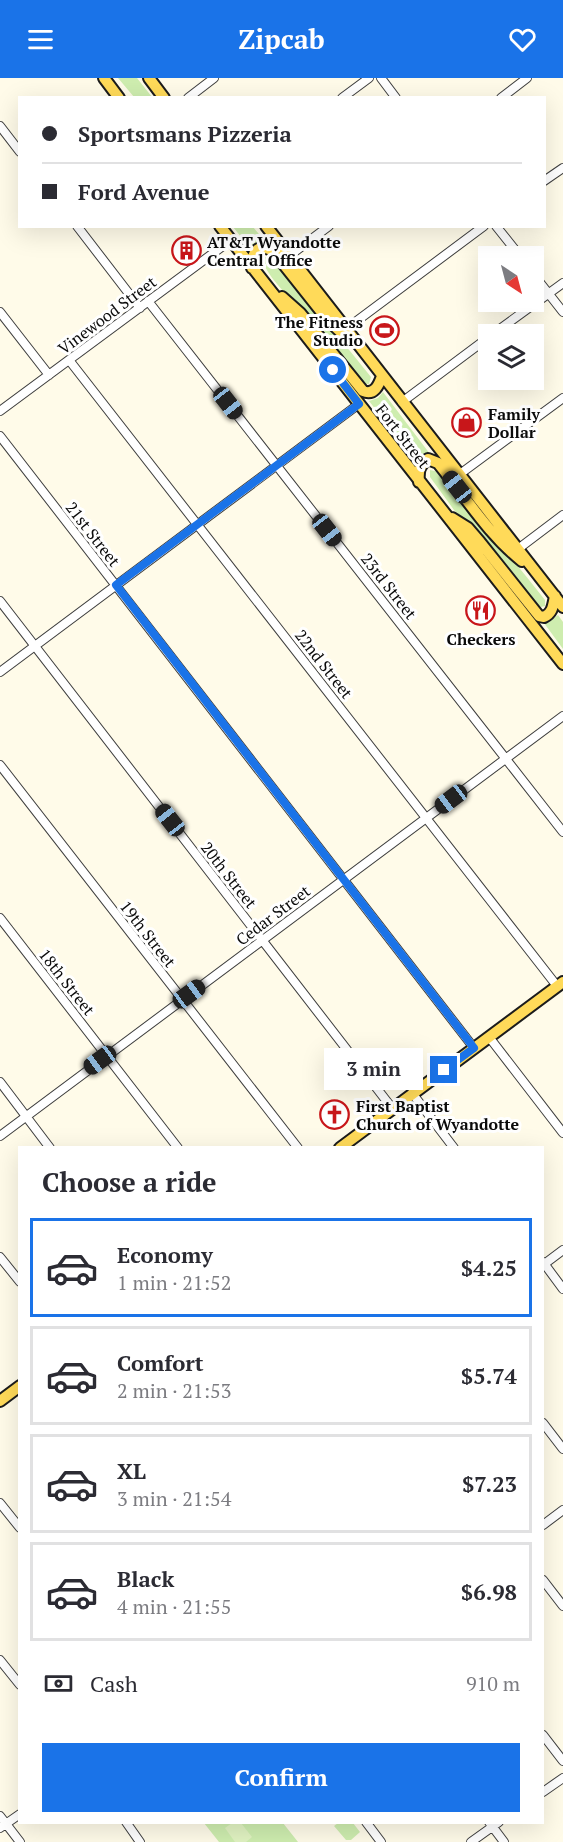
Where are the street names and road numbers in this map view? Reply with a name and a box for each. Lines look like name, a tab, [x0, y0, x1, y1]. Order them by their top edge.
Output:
street label: Vinewood Street	[53, 271, 161, 359]
street label: Fort Street	[371, 399, 435, 473]
street label: 21st Street	[61, 497, 125, 571]
street label: 23rd Street	[356, 548, 422, 624]
street label: 22nd Street	[290, 625, 358, 703]
street label: 20th Street	[196, 837, 262, 913]
street label: Cedar Street	[231, 880, 315, 950]
street label: 19th Street	[115, 896, 181, 972]
street label: 18th Street	[34, 944, 100, 1020]

